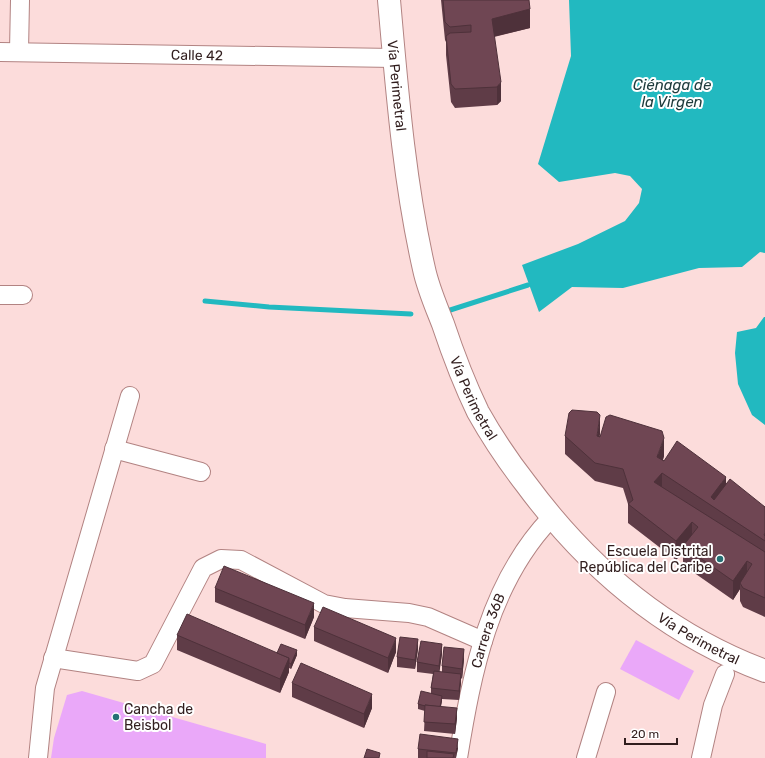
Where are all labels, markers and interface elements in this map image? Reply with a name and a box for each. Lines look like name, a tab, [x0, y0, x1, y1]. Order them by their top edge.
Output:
street label: Vía Perimetral	[384, 39, 409, 132]
street label: Calle 42	[171, 47, 223, 64]
water label: Ciénaga de la Virgen	[633, 76, 712, 111]
street label: Vía Perimetral	[446, 354, 501, 444]
place label: Escuela Distrital República del Caribe	[579, 543, 712, 576]
marker: Escuela Distrital República del Caribe	[715, 554, 725, 564]
street label: Carrera 36B	[468, 591, 509, 670]
street label: Vía Perimetral	[654, 609, 742, 669]
place label: Cancha de Beisbol	[124, 701, 193, 734]
marker: Cancha de Beisbol	[111, 712, 121, 722]
scale bar	[625, 720, 677, 746]
text: 20 m	[631, 727, 659, 741]

